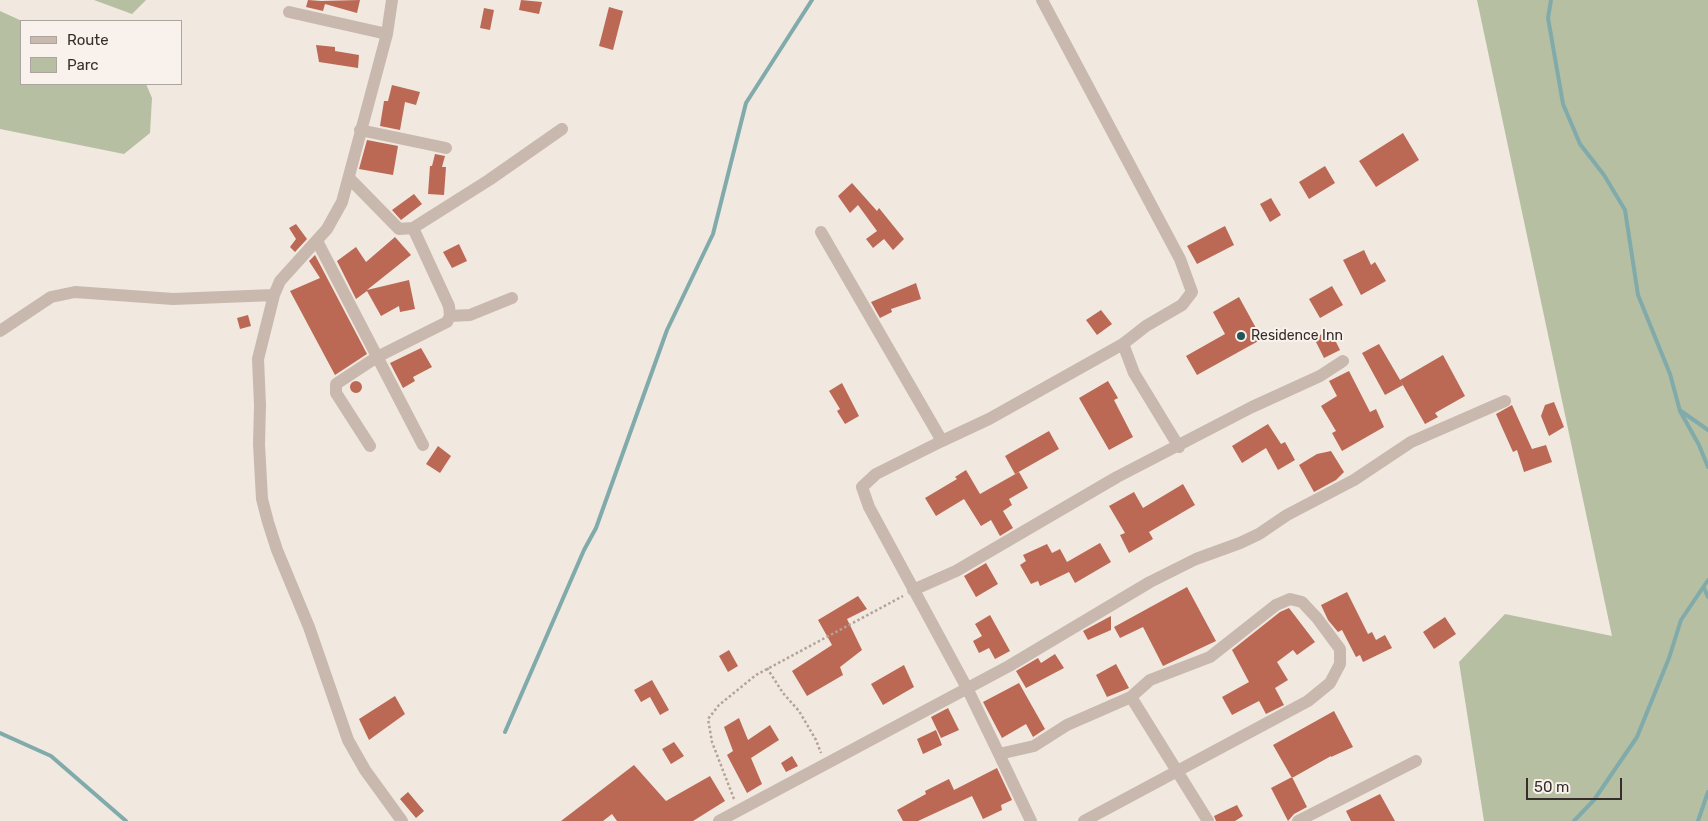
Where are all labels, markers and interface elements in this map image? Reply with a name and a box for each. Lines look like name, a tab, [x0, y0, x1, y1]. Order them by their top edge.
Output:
legend	[20, 20, 182, 85]
text: Route	[67, 31, 109, 49]
text: Parc	[67, 56, 99, 74]
place label: Residence Inn	[1251, 328, 1343, 344]
marker: Residence Inn	[1235, 330, 1247, 342]
scale bar	[1528, 768, 1624, 800]
text: 50 m	[1534, 778, 1569, 796]

